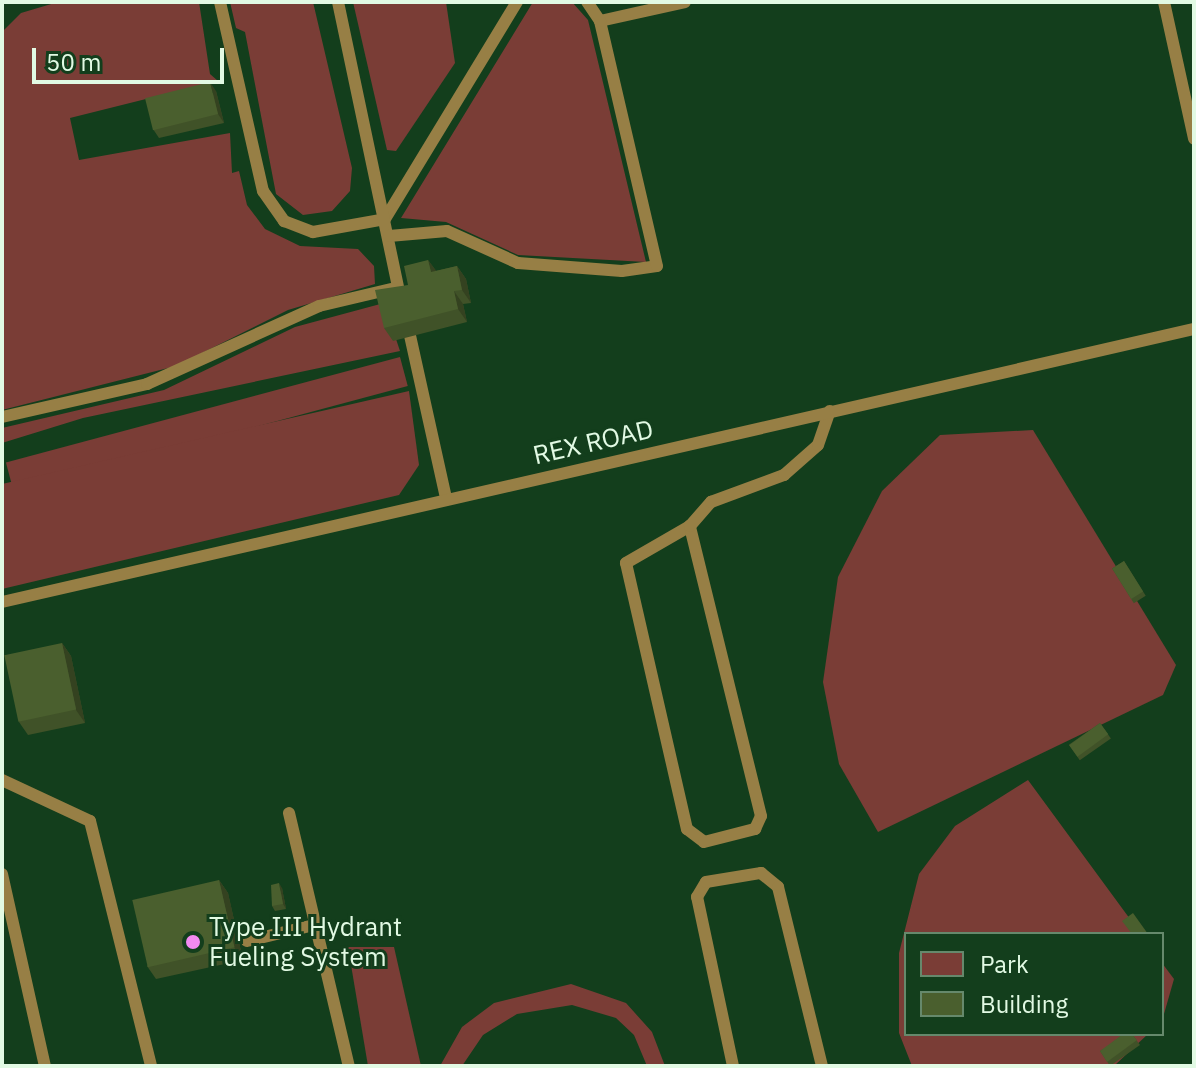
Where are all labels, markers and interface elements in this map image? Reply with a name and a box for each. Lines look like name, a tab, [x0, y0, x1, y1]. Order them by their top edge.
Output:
scale bar	[36, 32, 228, 82]
text: 50 m	[46, 46, 101, 78]
street label: REX ROAD	[530, 413, 656, 471]
place label: Type III Hydrant Fueling System	[209, 911, 402, 972]
legend	[904, 932, 1164, 1036]
marker: Type III Hydrant Fueling System	[184, 933, 202, 951]
text: Park	[980, 948, 1029, 980]
text: Building	[980, 988, 1068, 1020]

